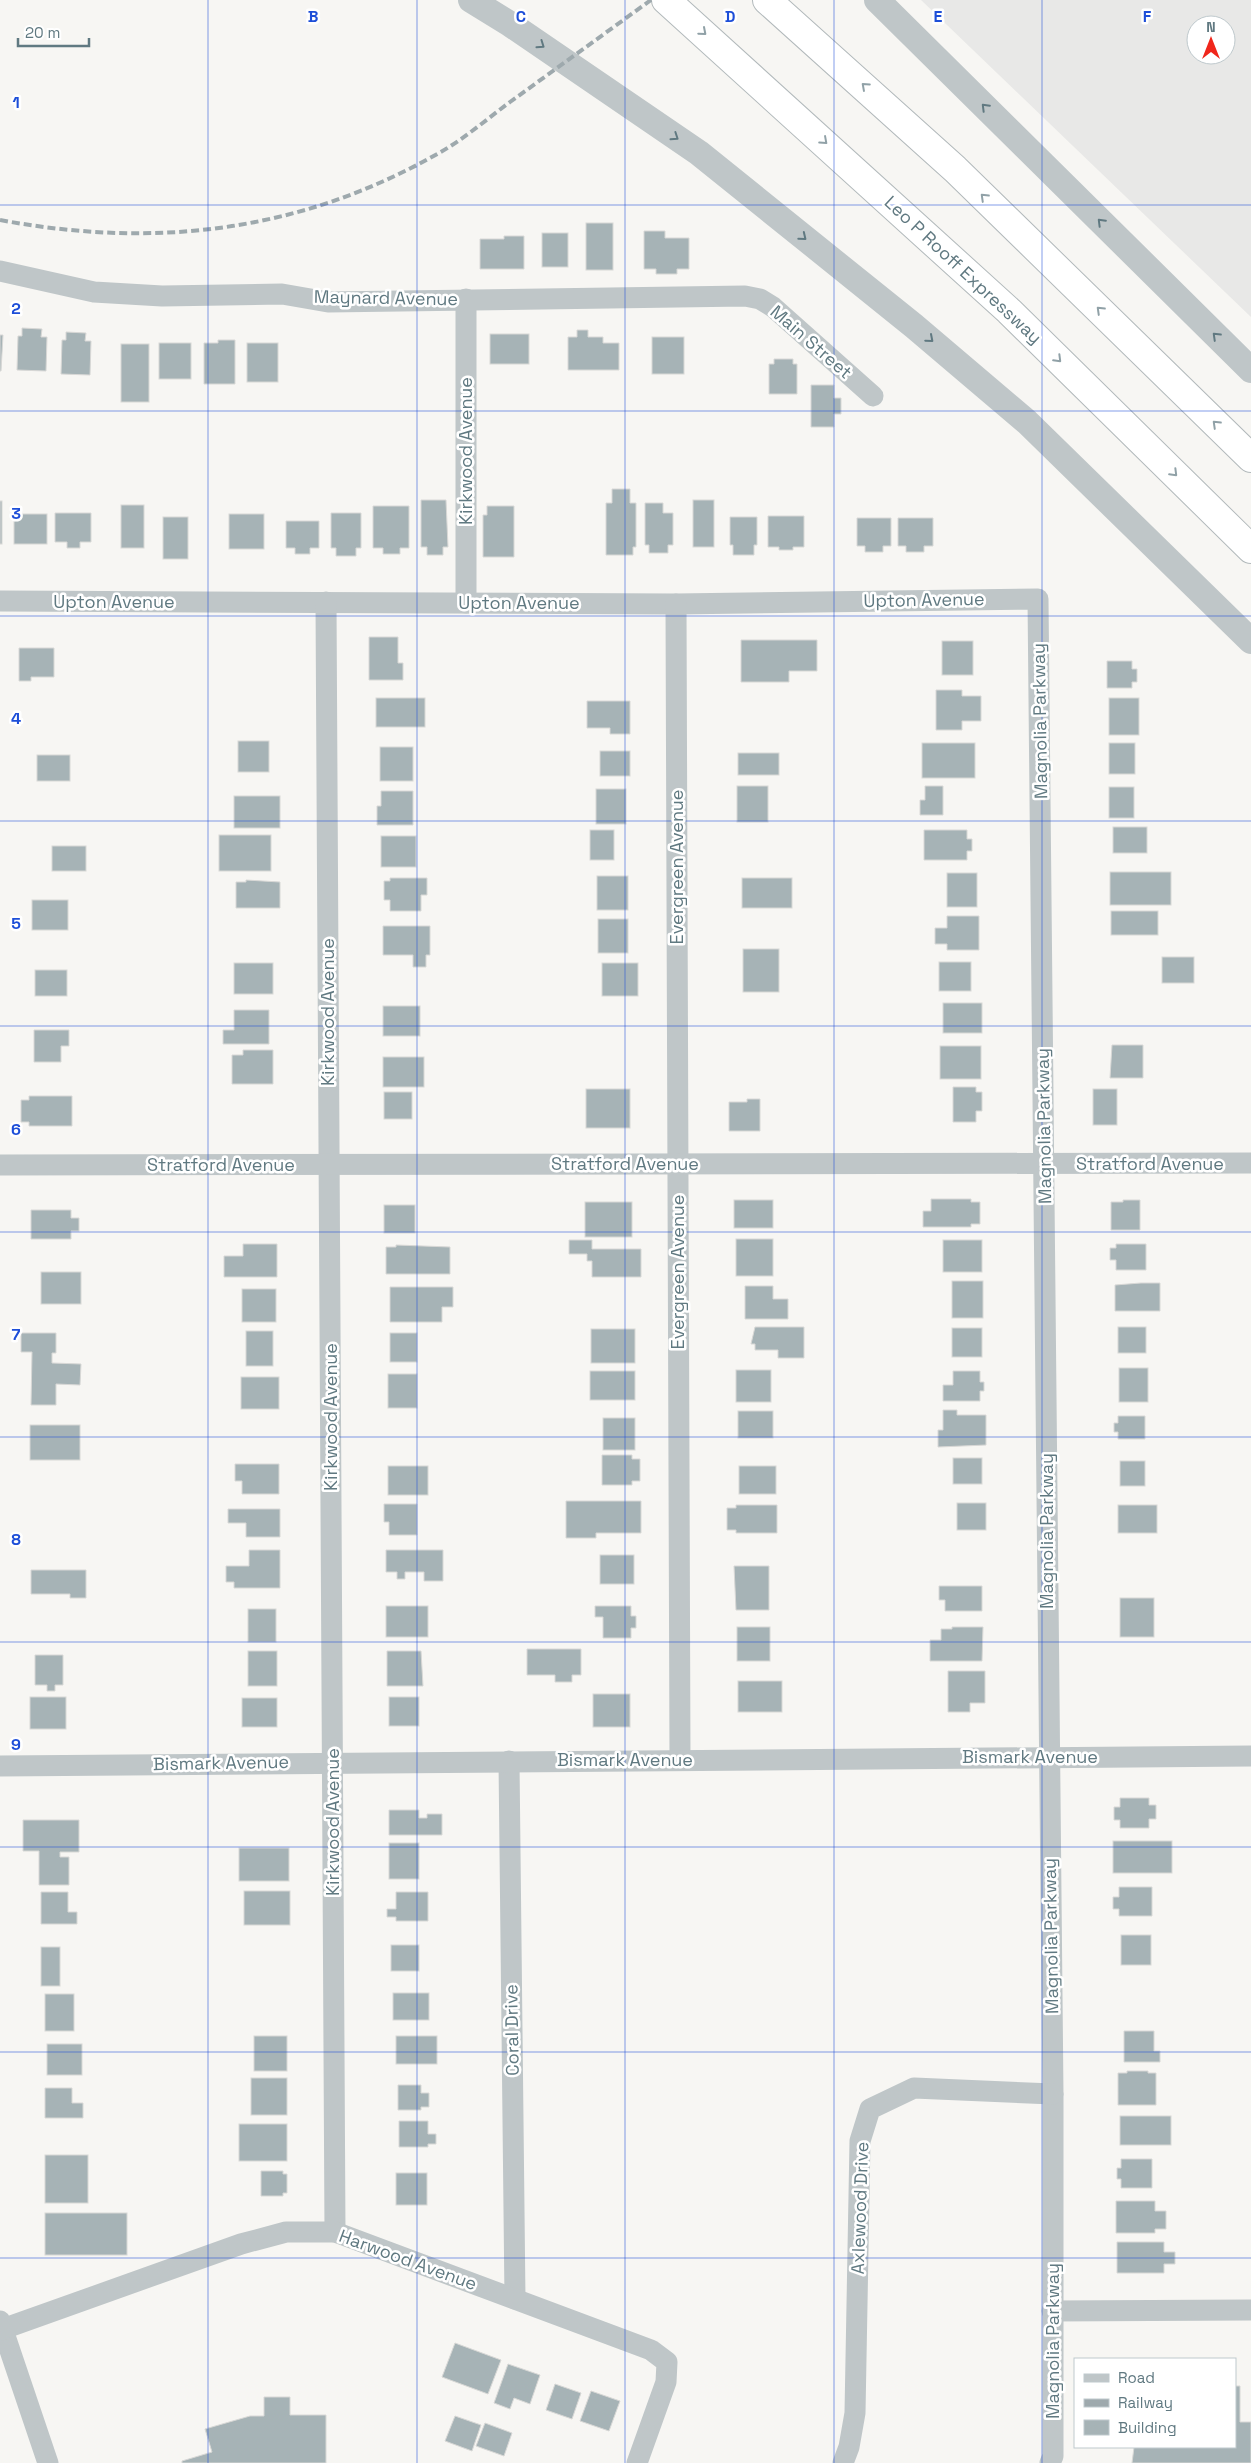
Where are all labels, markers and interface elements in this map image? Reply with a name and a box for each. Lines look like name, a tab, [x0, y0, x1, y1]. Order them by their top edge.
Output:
text: B	[308, 6, 318, 27]
text: C	[516, 6, 526, 27]
text: D	[725, 6, 735, 27]
text: E	[934, 6, 943, 27]
text: F	[1143, 6, 1152, 27]
scale bar	[18, 15, 89, 47]
north arrow	[1186, 15, 1236, 65]
text: N	[1206, 18, 1216, 36]
text: 20 m	[25, 23, 60, 42]
one-way arrow	[697, 26, 706, 35]
one-way arrow	[535, 39, 545, 48]
one-way arrow	[861, 83, 870, 92]
text: 1	[12, 92, 20, 113]
one-way arrow	[982, 104, 991, 113]
one-way arrow	[669, 131, 679, 140]
one-way arrow	[818, 135, 827, 144]
street label: Leo P Rooff Expressway	[880, 191, 1047, 349]
one-way arrow	[980, 194, 989, 203]
one-way arrow	[1097, 218, 1106, 227]
one-way arrow	[797, 231, 806, 239]
street label: Maynard Avenue	[314, 285, 458, 310]
text: 2	[11, 298, 21, 319]
street label: Main Street	[766, 300, 857, 383]
one-way arrow	[1097, 307, 1106, 316]
one-way arrow	[924, 333, 933, 342]
one-way arrow	[1213, 333, 1222, 342]
one-way arrow	[1052, 353, 1061, 362]
street label: Kirkwood Avenue	[454, 377, 477, 525]
one-way arrow	[1213, 421, 1222, 430]
one-way arrow	[1168, 467, 1177, 476]
text: 3	[11, 503, 21, 524]
street label: Upton Avenue	[863, 587, 985, 612]
street label: Upton Avenue	[53, 590, 175, 613]
street label: Upton Avenue	[458, 591, 580, 614]
street label: Magnolia Parkway	[1027, 643, 1052, 799]
text: 4	[11, 708, 21, 729]
street label: Evergreen Avenue	[665, 790, 688, 944]
text: 5	[11, 913, 21, 934]
street label: Kirkwood Avenue	[316, 938, 339, 1086]
street label: Magnolia Parkway	[1031, 1048, 1056, 1204]
text: 6	[11, 1119, 21, 1140]
street label: Stratford Avenue	[551, 1152, 699, 1175]
street label: Stratford Avenue	[1076, 1152, 1224, 1175]
street label: Stratford Avenue	[147, 1153, 295, 1176]
street label: Evergreen Avenue	[666, 1195, 689, 1349]
text: 7	[12, 1324, 21, 1345]
street label: Kirkwood Avenue	[319, 1343, 342, 1491]
street label: Magnolia Parkway	[1035, 1453, 1058, 1609]
text: 8	[11, 1529, 21, 1550]
text: 9	[11, 1734, 21, 1755]
street label: Bismark Avenue	[962, 1745, 1098, 1768]
street label: Kirkwood Avenue	[321, 1748, 344, 1896]
street label: Bismark Avenue	[557, 1748, 693, 1771]
street label: Bismark Avenue	[153, 1750, 289, 1775]
street label: Magnolia Parkway	[1038, 1858, 1063, 2014]
street label: Coral Drive	[499, 1984, 524, 2076]
street label: Axlewood Drive	[846, 2141, 873, 2275]
street label: Harwood Avenue	[336, 2224, 480, 2295]
street label: Magnolia Parkway	[1041, 2263, 1064, 2419]
legend	[1074, 2358, 1236, 2448]
text: Road	[1118, 2368, 1155, 2387]
text: Railway	[1118, 2393, 1173, 2412]
text: Building	[1118, 2418, 1177, 2437]

